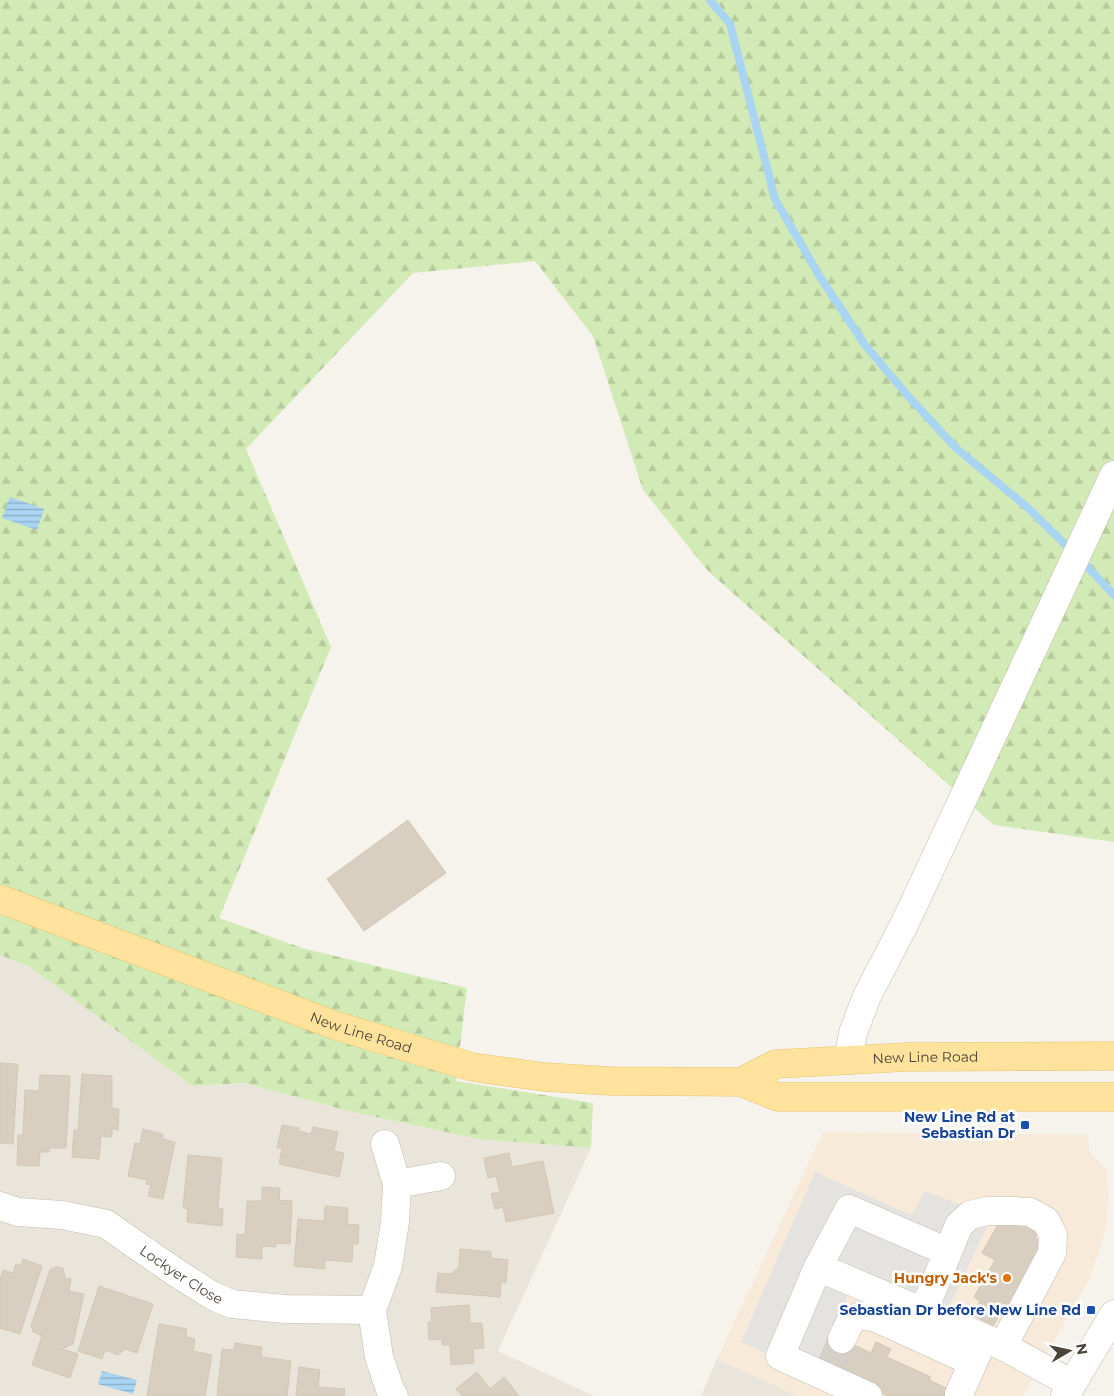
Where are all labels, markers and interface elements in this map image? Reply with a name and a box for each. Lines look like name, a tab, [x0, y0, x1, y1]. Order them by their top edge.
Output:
street label: New Line Road	[307, 1008, 414, 1057]
street label: New Line Road	[872, 1048, 978, 1068]
place label: New Line Rd at Sebastian Dr	[904, 1108, 1015, 1142]
marker: New Line Rd at Sebastian Dr	[1019, 1119, 1031, 1131]
street label: Lockyer Close	[136, 1241, 226, 1308]
place label: Hungry Jack's	[894, 1269, 998, 1287]
marker: Hungry Jack's	[1001, 1272, 1013, 1284]
place label: Sebastian Dr before New Line Rd	[840, 1301, 1081, 1319]
marker: Sebastian Dr before New Line Rd	[1085, 1304, 1097, 1316]
north arrow	[1044, 1326, 1094, 1376]
text: N	[1072, 1342, 1092, 1356]

